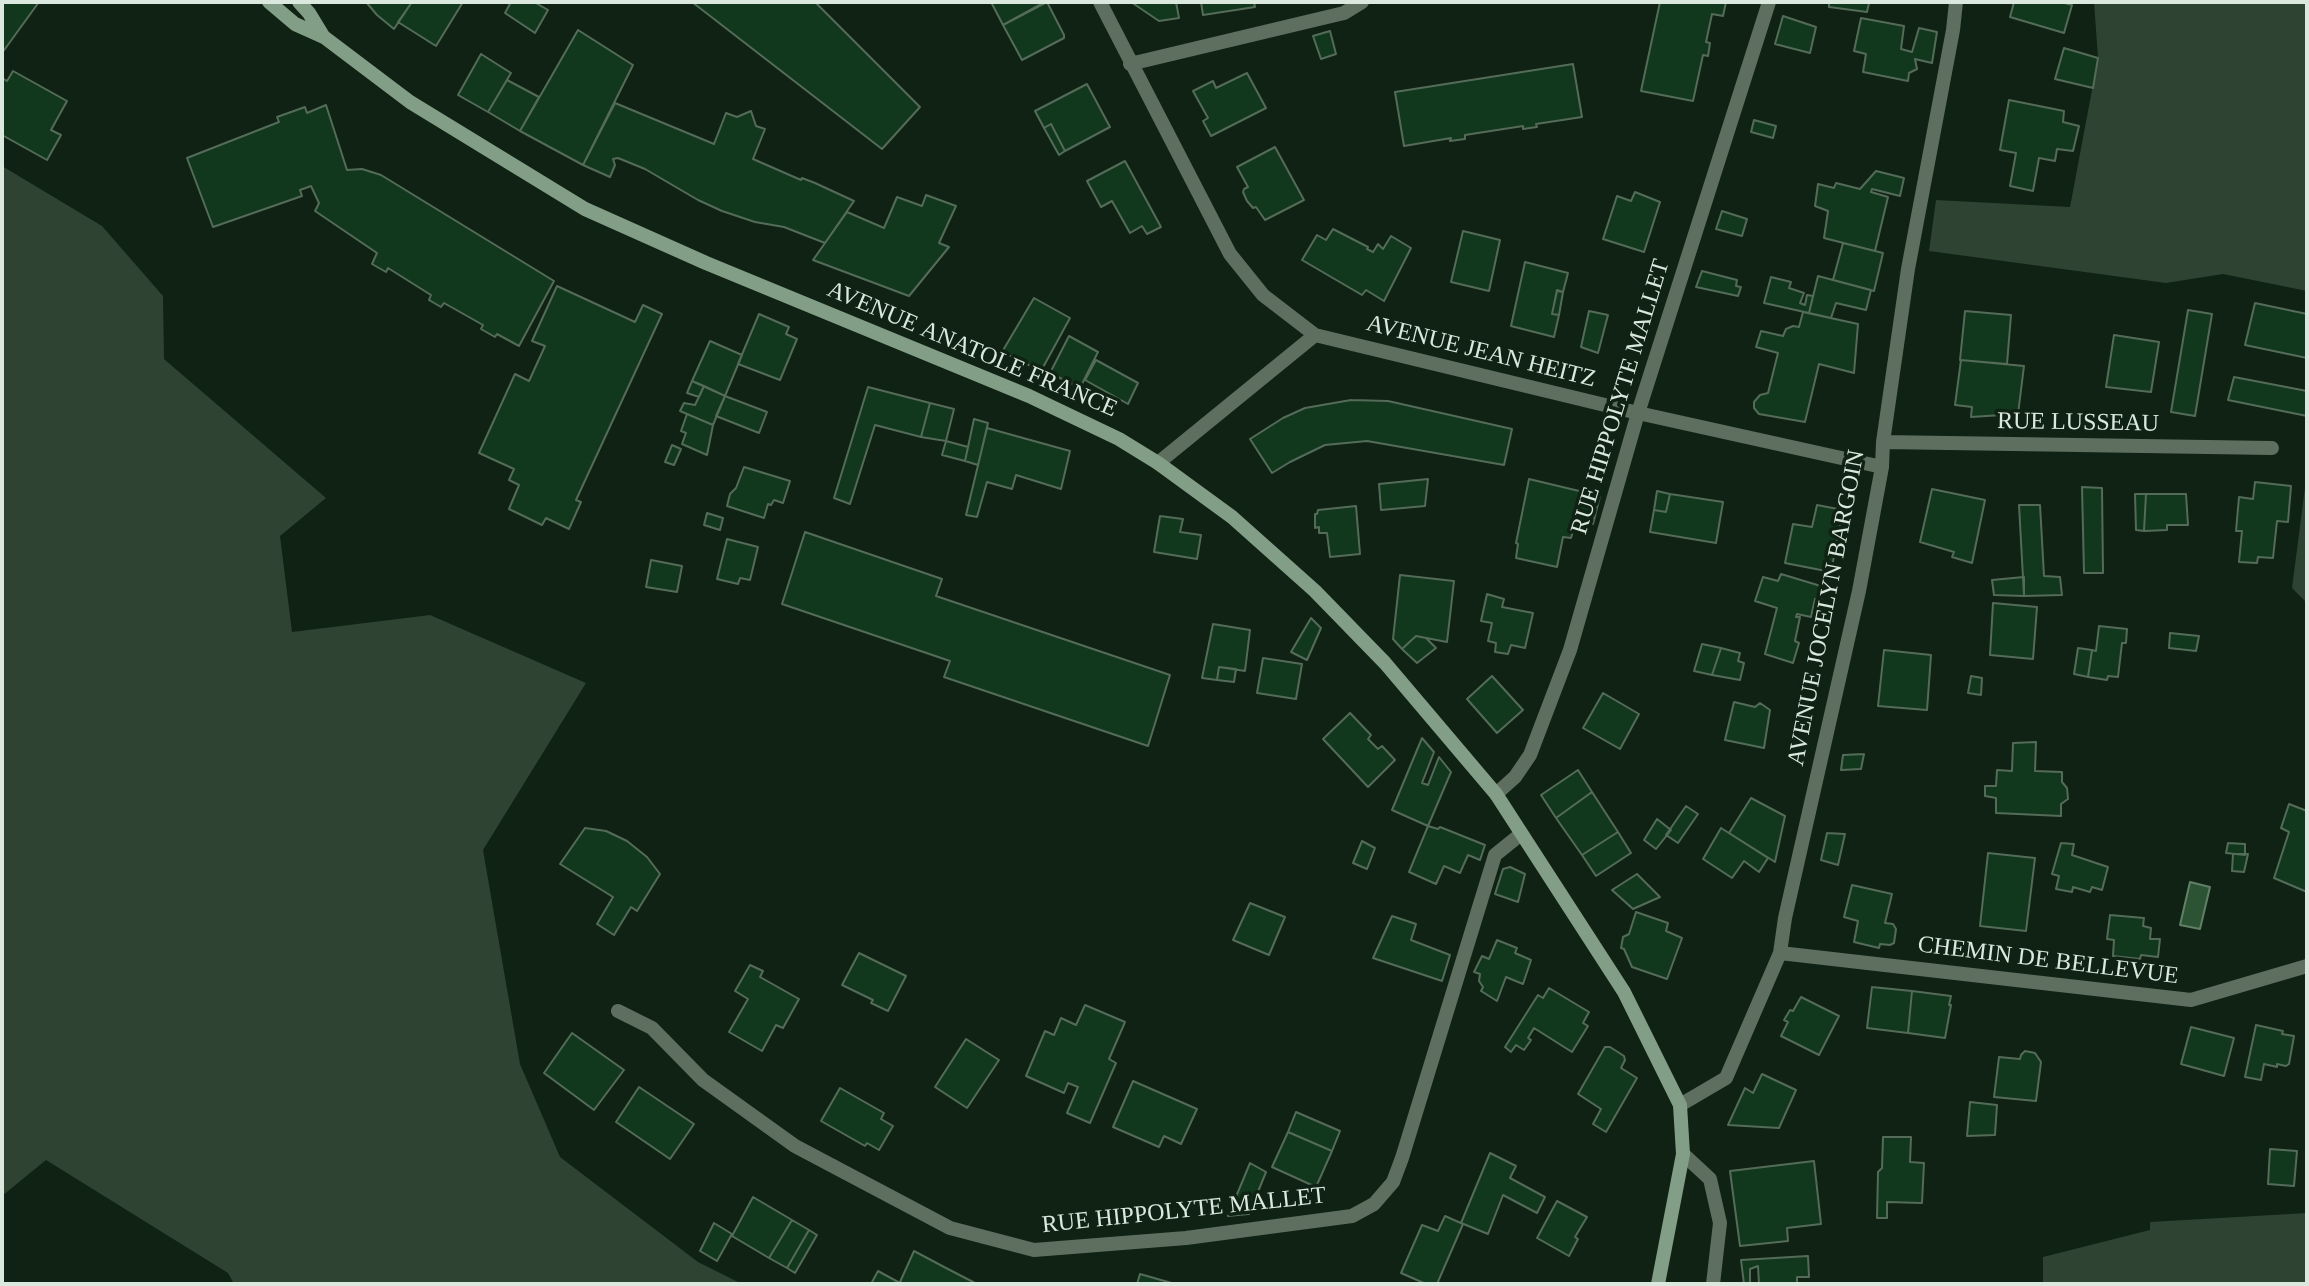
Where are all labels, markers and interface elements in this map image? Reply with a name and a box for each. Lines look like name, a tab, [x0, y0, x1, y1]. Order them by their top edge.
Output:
street label: RUE HIPPOLYTE MALLET	[1565, 256, 1677, 538]
street label: AVENUE ANATOLE FRANCE	[823, 276, 1121, 424]
street label: AVENUE JEAN HEITZ	[1363, 310, 1599, 394]
street label: RUE LUSSEAU	[1997, 407, 2159, 439]
street label: AVENUE JOCELYN BARGOIN	[1782, 448, 1872, 768]
street label: CHEMIN DE BELLEVUE	[1916, 931, 2180, 991]
street label: RUE HIPPOLYTE MALLET	[1040, 1182, 1328, 1240]

